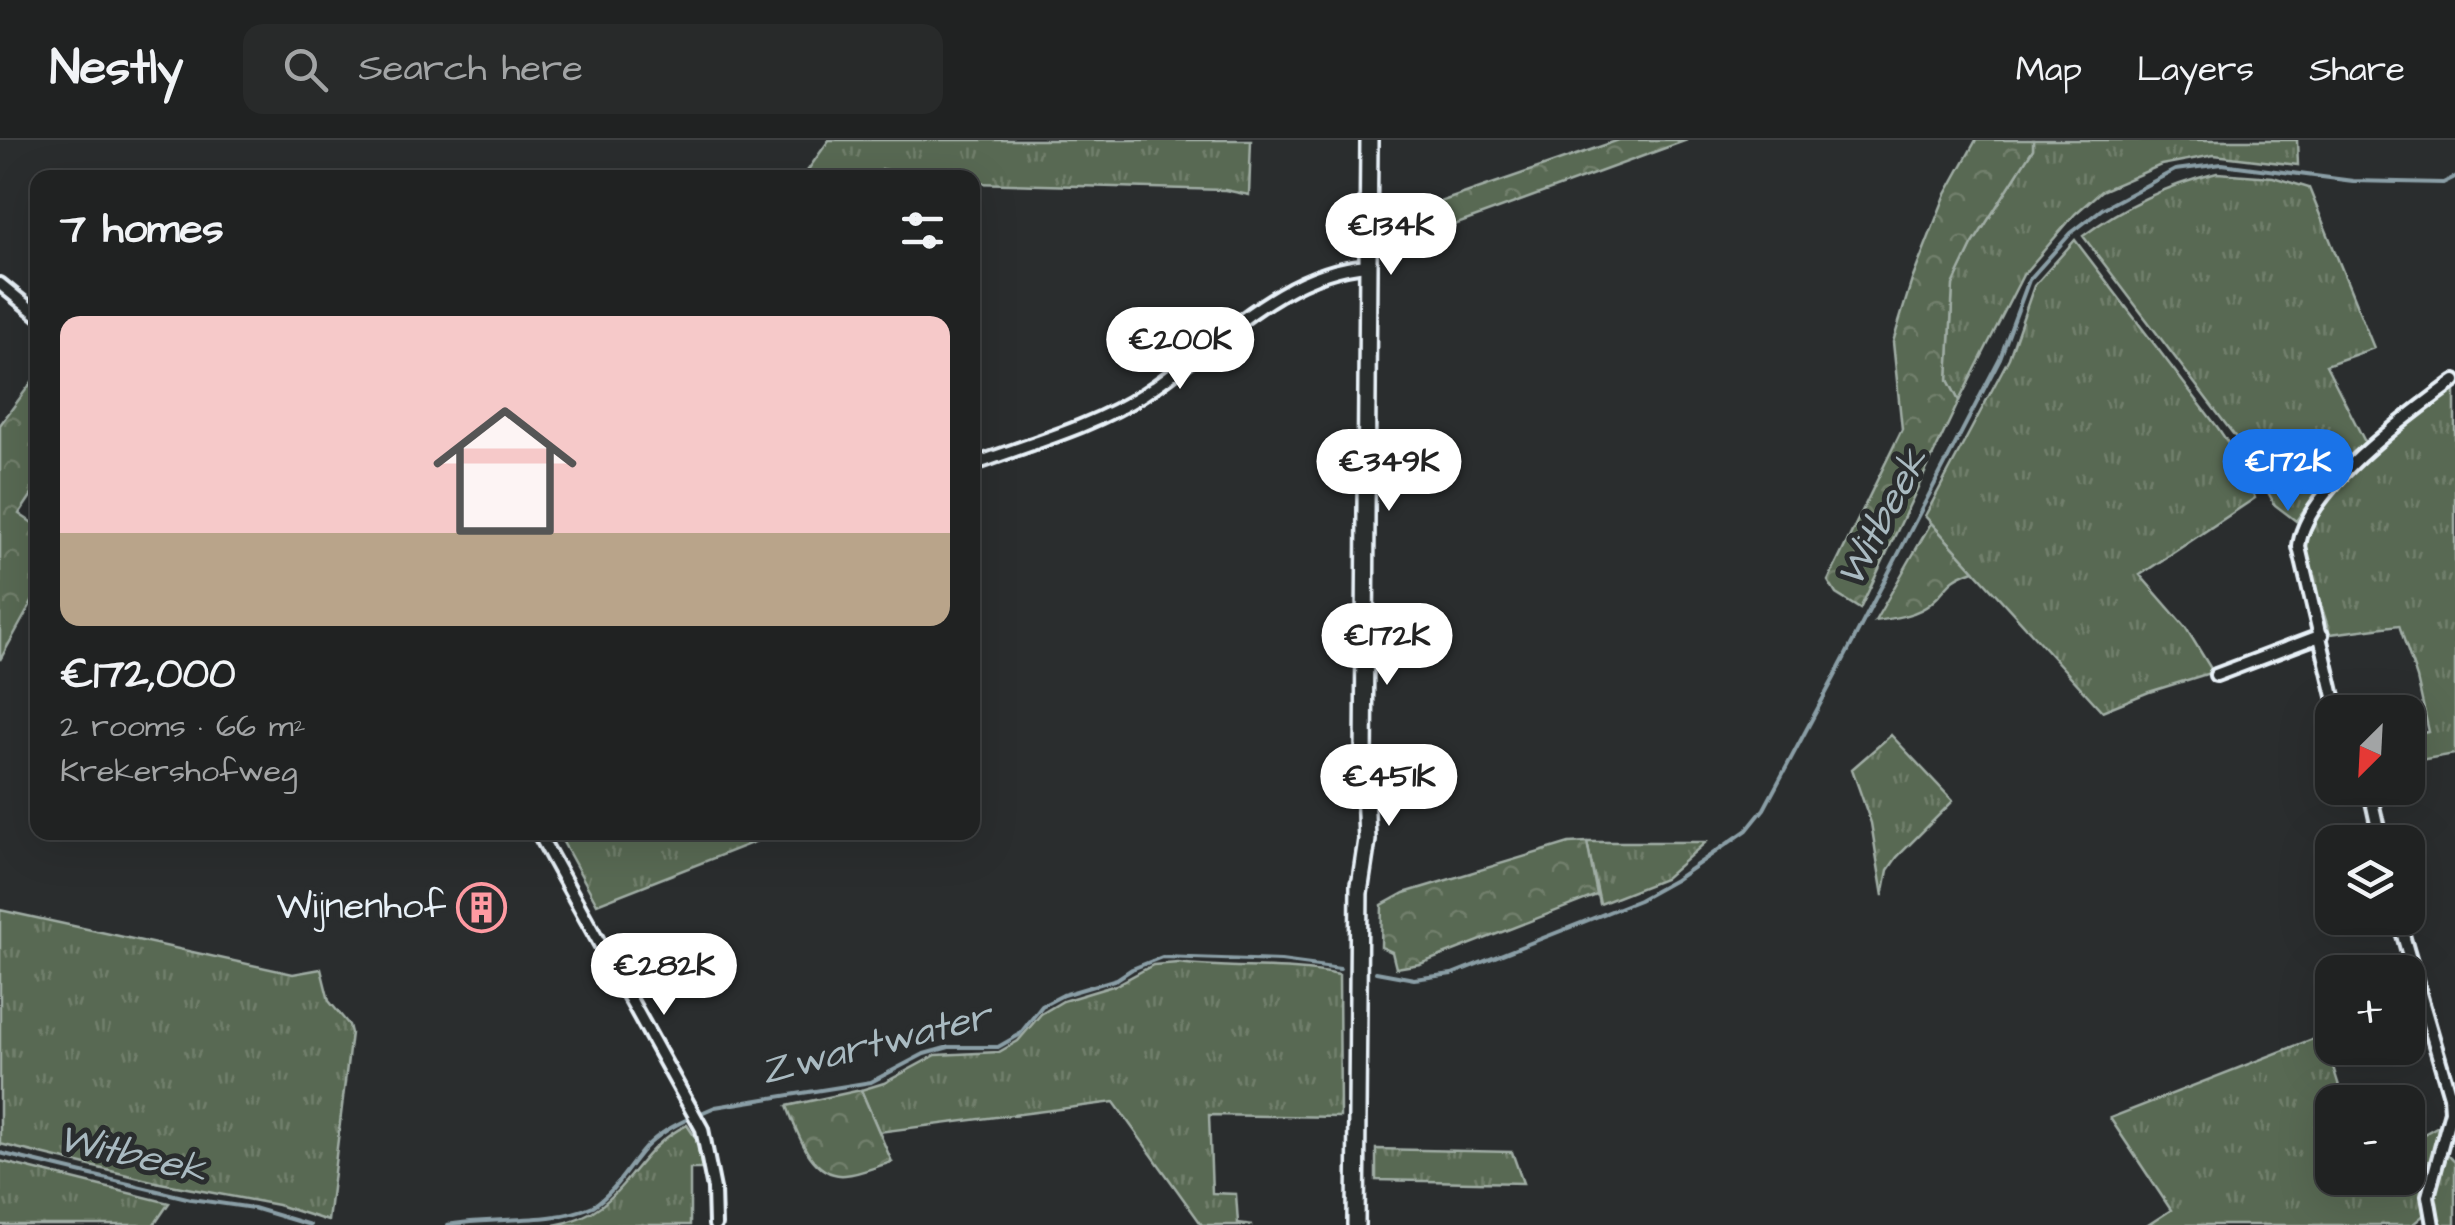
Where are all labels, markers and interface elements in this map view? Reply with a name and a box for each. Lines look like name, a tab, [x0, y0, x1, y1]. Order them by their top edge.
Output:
search box	[243, 24, 943, 114]
text: Nestly	[50, 36, 183, 102]
icon: search	[278, 42, 333, 97]
text: Search here	[358, 43, 583, 95]
text: Map	[2016, 45, 2082, 94]
text: Layers	[2137, 45, 2254, 94]
text: Share	[2309, 45, 2405, 94]
pin: €134K	[1321, 193, 1461, 278]
text: 7 homes	[60, 201, 224, 259]
icon: filters	[895, 203, 950, 258]
text: €134K	[1348, 203, 1434, 248]
pin: €200K	[1110, 307, 1250, 392]
text: €200K	[1128, 317, 1232, 362]
icon: home	[415, 381, 595, 561]
pin: €349K	[1319, 429, 1459, 514]
pin: €172K	[2218, 429, 2358, 514]
water label: Witbeek	[1823, 438, 1943, 597]
text: €349K	[1338, 439, 1440, 484]
text: €172K	[2245, 439, 2331, 484]
pin: €172K	[1317, 603, 1457, 688]
text: €172K	[1344, 613, 1430, 658]
text: €172,000	[60, 646, 236, 704]
north arrow	[2315, 695, 2425, 805]
map controls	[2315, 695, 2425, 1195]
text: 2 rooms · 66 m²	[60, 704, 306, 749]
pin: €451K	[1319, 744, 1459, 829]
text: Krekershofweg	[60, 749, 298, 794]
text: €451K	[1342, 754, 1436, 799]
button: layers	[2315, 825, 2425, 935]
place label: Wijnenhof	[276, 881, 446, 933]
building icon: Wijnenhof	[455, 881, 507, 933]
pin: €282K	[594, 933, 734, 1018]
text: €282K	[613, 943, 715, 988]
button: +	[2315, 955, 2425, 1065]
water label: Zwartwater	[755, 988, 1000, 1099]
button: −	[2315, 1085, 2425, 1195]
water label: Witbeek	[53, 1111, 213, 1199]

